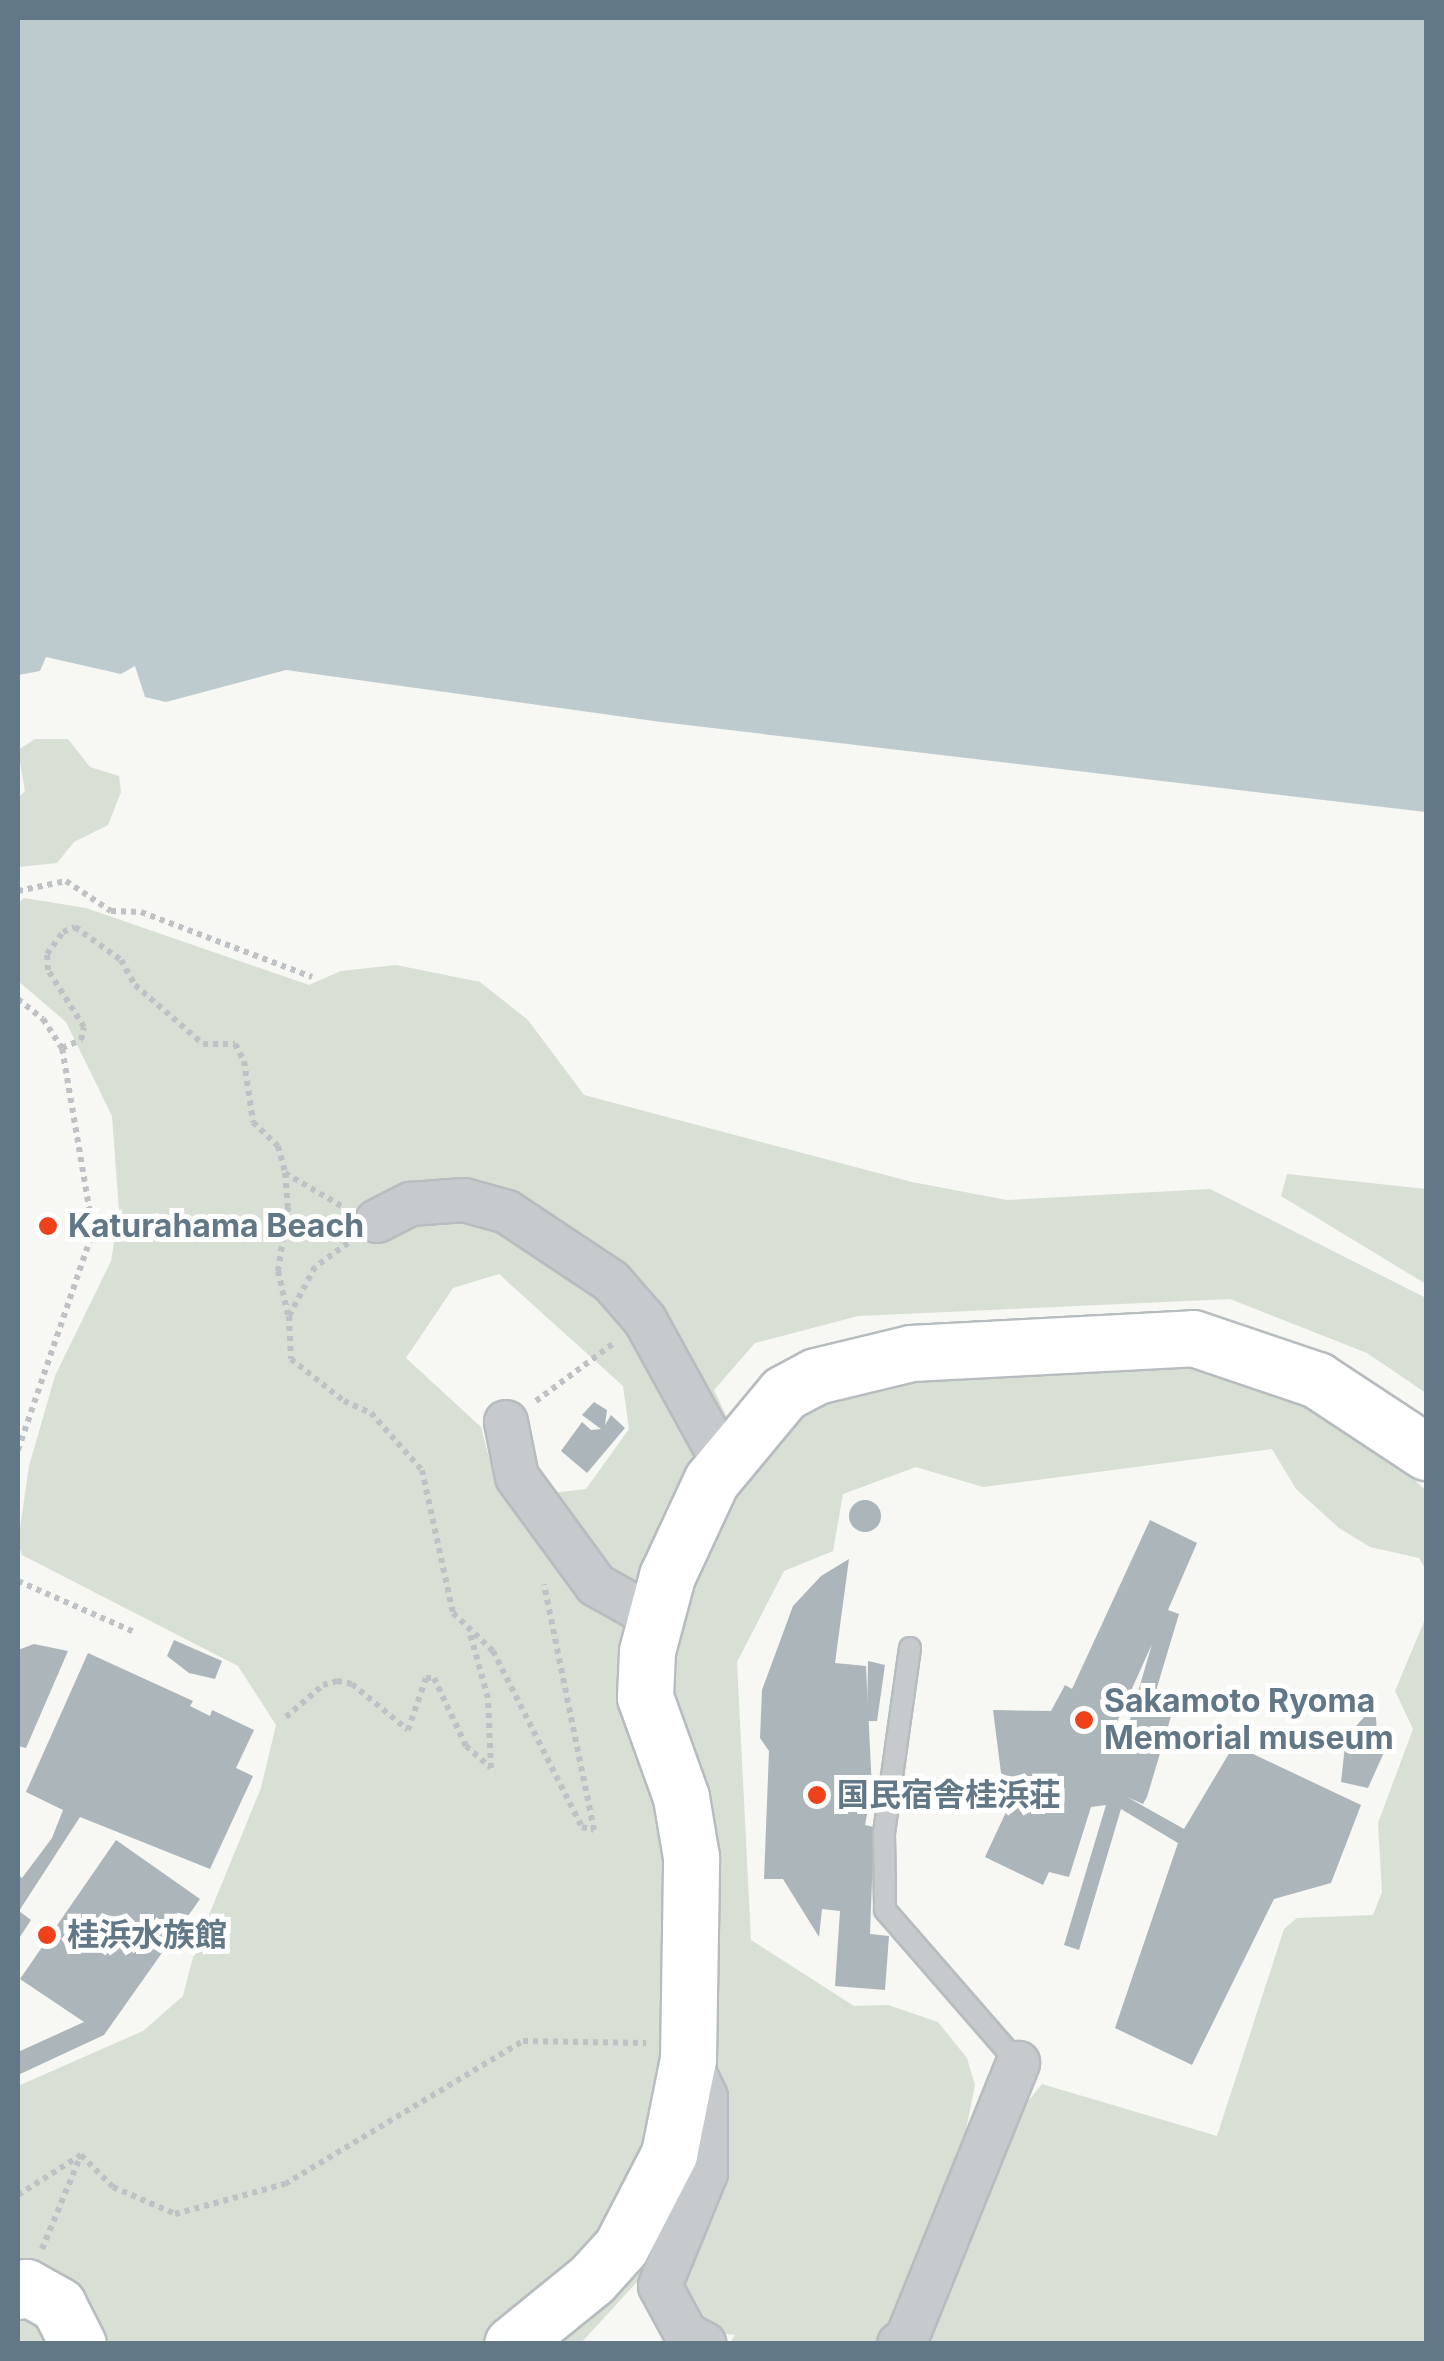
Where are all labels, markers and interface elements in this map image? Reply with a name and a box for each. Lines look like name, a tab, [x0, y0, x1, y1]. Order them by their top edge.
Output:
place label: Katurahama Beach	[68, 1207, 364, 1245]
marker: Katurahama Beach	[37, 1215, 59, 1237]
place label: Sakamoto Ryoma Memorial museum	[1104, 1683, 1394, 1758]
marker: Sakamoto Ryoma Memorial museum	[1073, 1709, 1095, 1731]
place label: 国民宿舎桂浜荘	[837, 1776, 1061, 1814]
marker: 国民宿舎桂浜荘	[806, 1784, 828, 1806]
place label: 桂浜水族館	[67, 1916, 227, 1954]
marker: 桂浜水族館	[36, 1924, 58, 1946]

